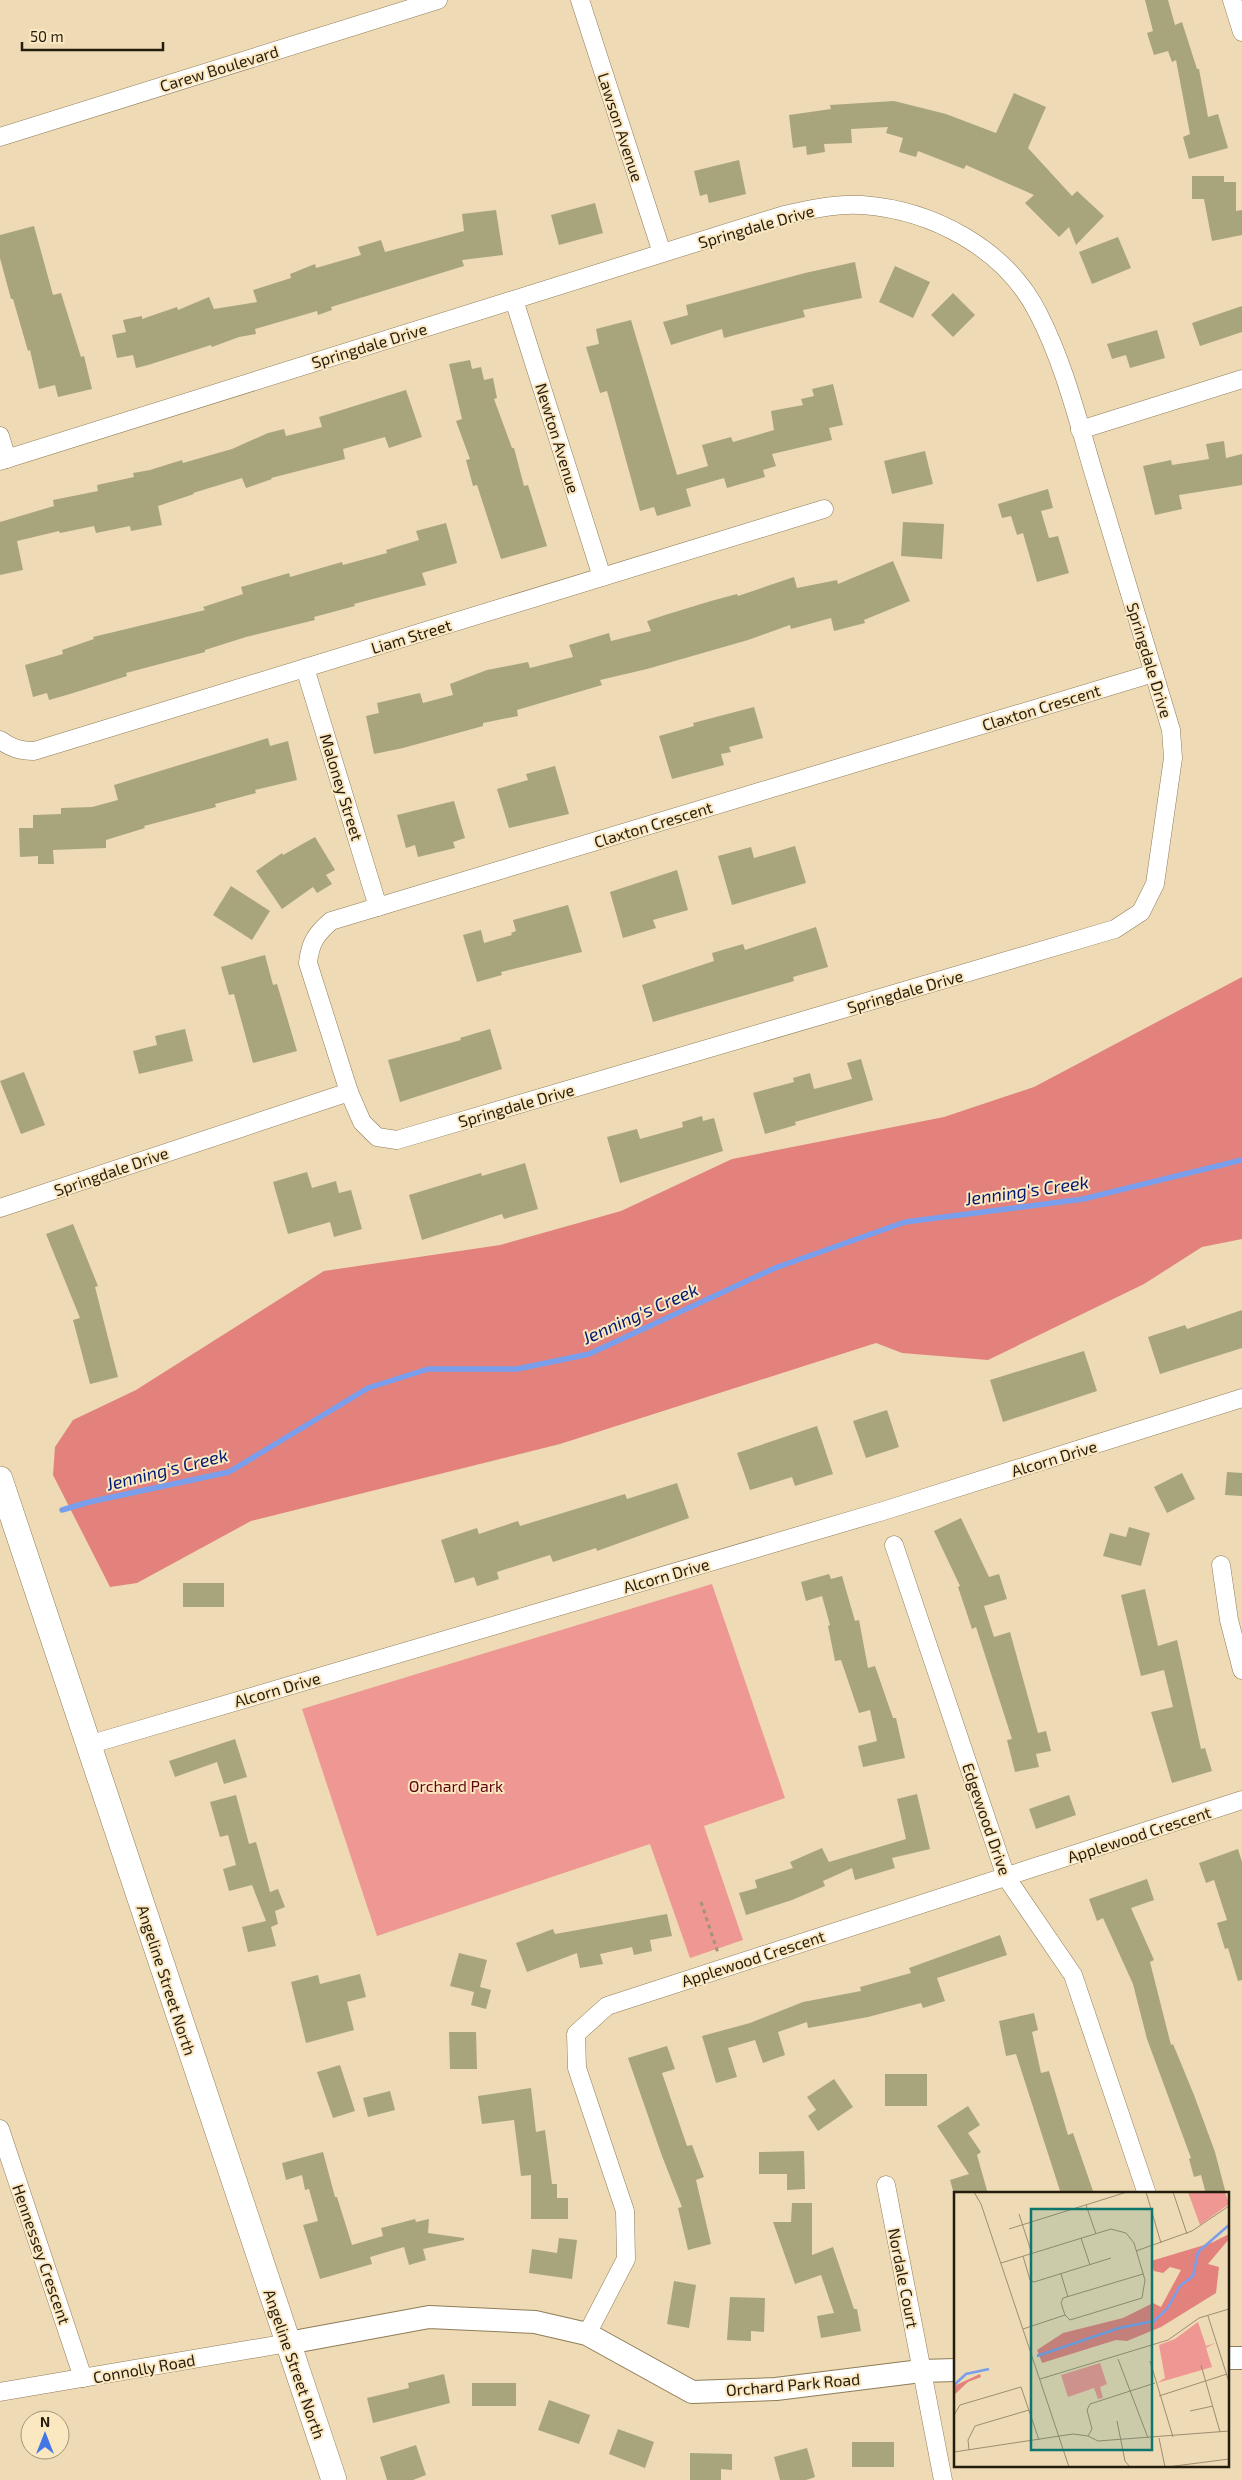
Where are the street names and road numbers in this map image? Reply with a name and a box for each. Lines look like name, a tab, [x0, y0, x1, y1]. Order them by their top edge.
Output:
street label: Carew Boulevard	[157, 41, 281, 95]
street label: Lawson Avenue	[594, 70, 648, 184]
street label: Springdale Drive	[696, 200, 816, 252]
street label: Springdale Drive	[309, 318, 429, 372]
street label: Newton Avenue	[532, 381, 584, 495]
street label: Springdale Drive	[1123, 600, 1177, 720]
street label: Liam Street	[369, 615, 453, 657]
street label: Claxton Crescent	[979, 680, 1103, 734]
street label: Maloney Street	[317, 731, 367, 843]
street label: Claxton Crescent	[591, 797, 715, 851]
street label: Springdale Drive	[845, 965, 965, 1017]
street label: Springdale Drive	[456, 1079, 576, 1131]
street label: Springdale Drive	[51, 1143, 171, 1199]
street label: Alcorn Drive	[1009, 1436, 1099, 1480]
street label: Alcorn Drive	[621, 1554, 711, 1596]
street label: Alcorn Drive	[232, 1668, 322, 1710]
street label: Edgewood Drive	[959, 1760, 1015, 1878]
street label: Applewood Crescent	[1065, 1802, 1213, 1866]
street label: Angeline Street North	[134, 1902, 200, 2058]
street label: Applewood Crescent	[679, 1926, 827, 1990]
street label: Hennessey Crescent	[9, 2182, 75, 2326]
street label: Nordale Court	[885, 2226, 923, 2330]
street label: Angeline Street North	[260, 2287, 330, 2441]
street label: Connolly Road	[91, 2350, 197, 2386]
street label: Orchard Park Road	[725, 2369, 861, 2399]

